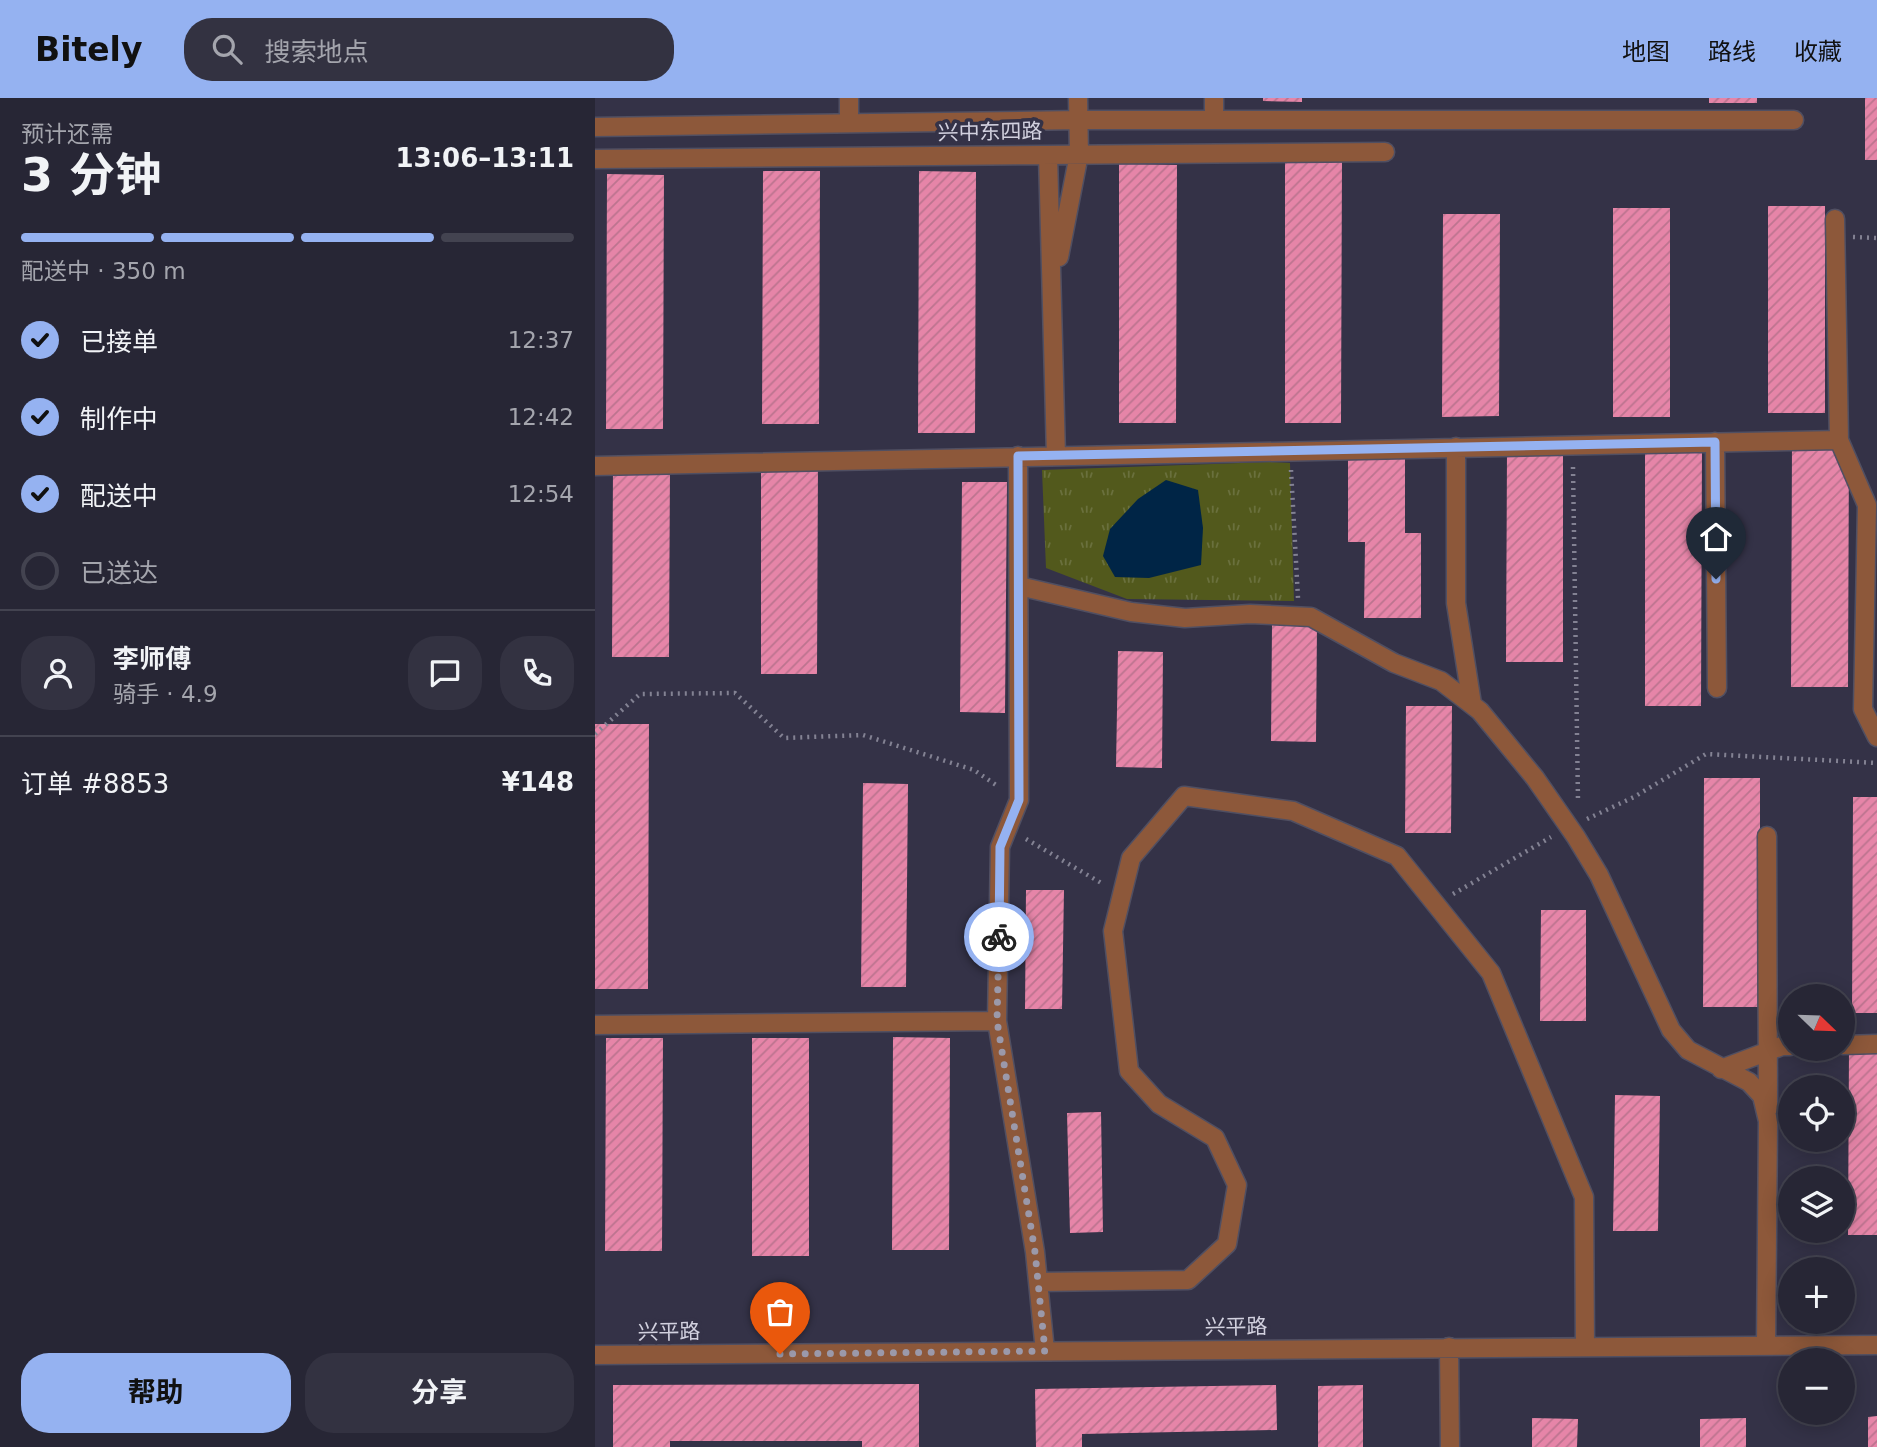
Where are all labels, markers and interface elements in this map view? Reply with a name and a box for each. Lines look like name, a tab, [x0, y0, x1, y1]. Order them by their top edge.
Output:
search box	[184, 18, 674, 81]
text: Bitely	[35, 30, 142, 69]
icon: search	[208, 30, 246, 68]
text: 搜索地点	[264, 37, 368, 67]
text: 地图	[1622, 38, 1670, 66]
text: 路线	[1708, 38, 1756, 66]
text: 收藏	[1794, 38, 1842, 66]
street label: 兴中东四路	[937, 119, 1043, 145]
text: 预计还需	[21, 121, 113, 147]
text: 13:06–13:11	[395, 143, 574, 173]
text: 3 分钟	[21, 148, 161, 202]
text: 配送中 · 350 m	[21, 258, 186, 284]
icon: check	[21, 321, 59, 359]
text: 已接单	[80, 327, 158, 357]
text: 12:37	[508, 327, 574, 353]
icon: check	[21, 398, 59, 436]
text: 制作中	[80, 404, 158, 434]
text: 12:42	[508, 404, 574, 430]
icon: check	[21, 475, 59, 513]
text: 配送中	[80, 481, 158, 511]
text: 12:54	[508, 481, 574, 507]
pin	[1686, 507, 1746, 579]
icon: home	[1697, 518, 1735, 556]
text: 已送达	[80, 558, 158, 588]
button: person	[21, 636, 95, 710]
button: chat	[408, 636, 482, 710]
button: phone	[500, 636, 574, 710]
text: 李师傅	[113, 644, 191, 674]
text: 骑手 · 4.9	[113, 681, 218, 707]
text: ¥148	[502, 767, 574, 797]
text: 订单 #8853	[21, 769, 169, 799]
courier	[964, 902, 1034, 972]
icon: bike	[980, 918, 1018, 956]
north arrow	[1778, 984, 1855, 1060]
map controls	[1778, 984, 1855, 1425]
button: locate	[1778, 1075, 1855, 1152]
button: layers	[1778, 1166, 1855, 1243]
button: +	[1778, 1257, 1855, 1334]
pin	[750, 1282, 810, 1354]
icon: bag	[761, 1293, 799, 1331]
street label: 兴平路	[1204, 1314, 1268, 1340]
street label: 兴平路	[637, 1319, 701, 1345]
button: −	[1778, 1348, 1855, 1425]
button: 帮助	[21, 1353, 291, 1433]
button: 分享	[305, 1353, 574, 1433]

